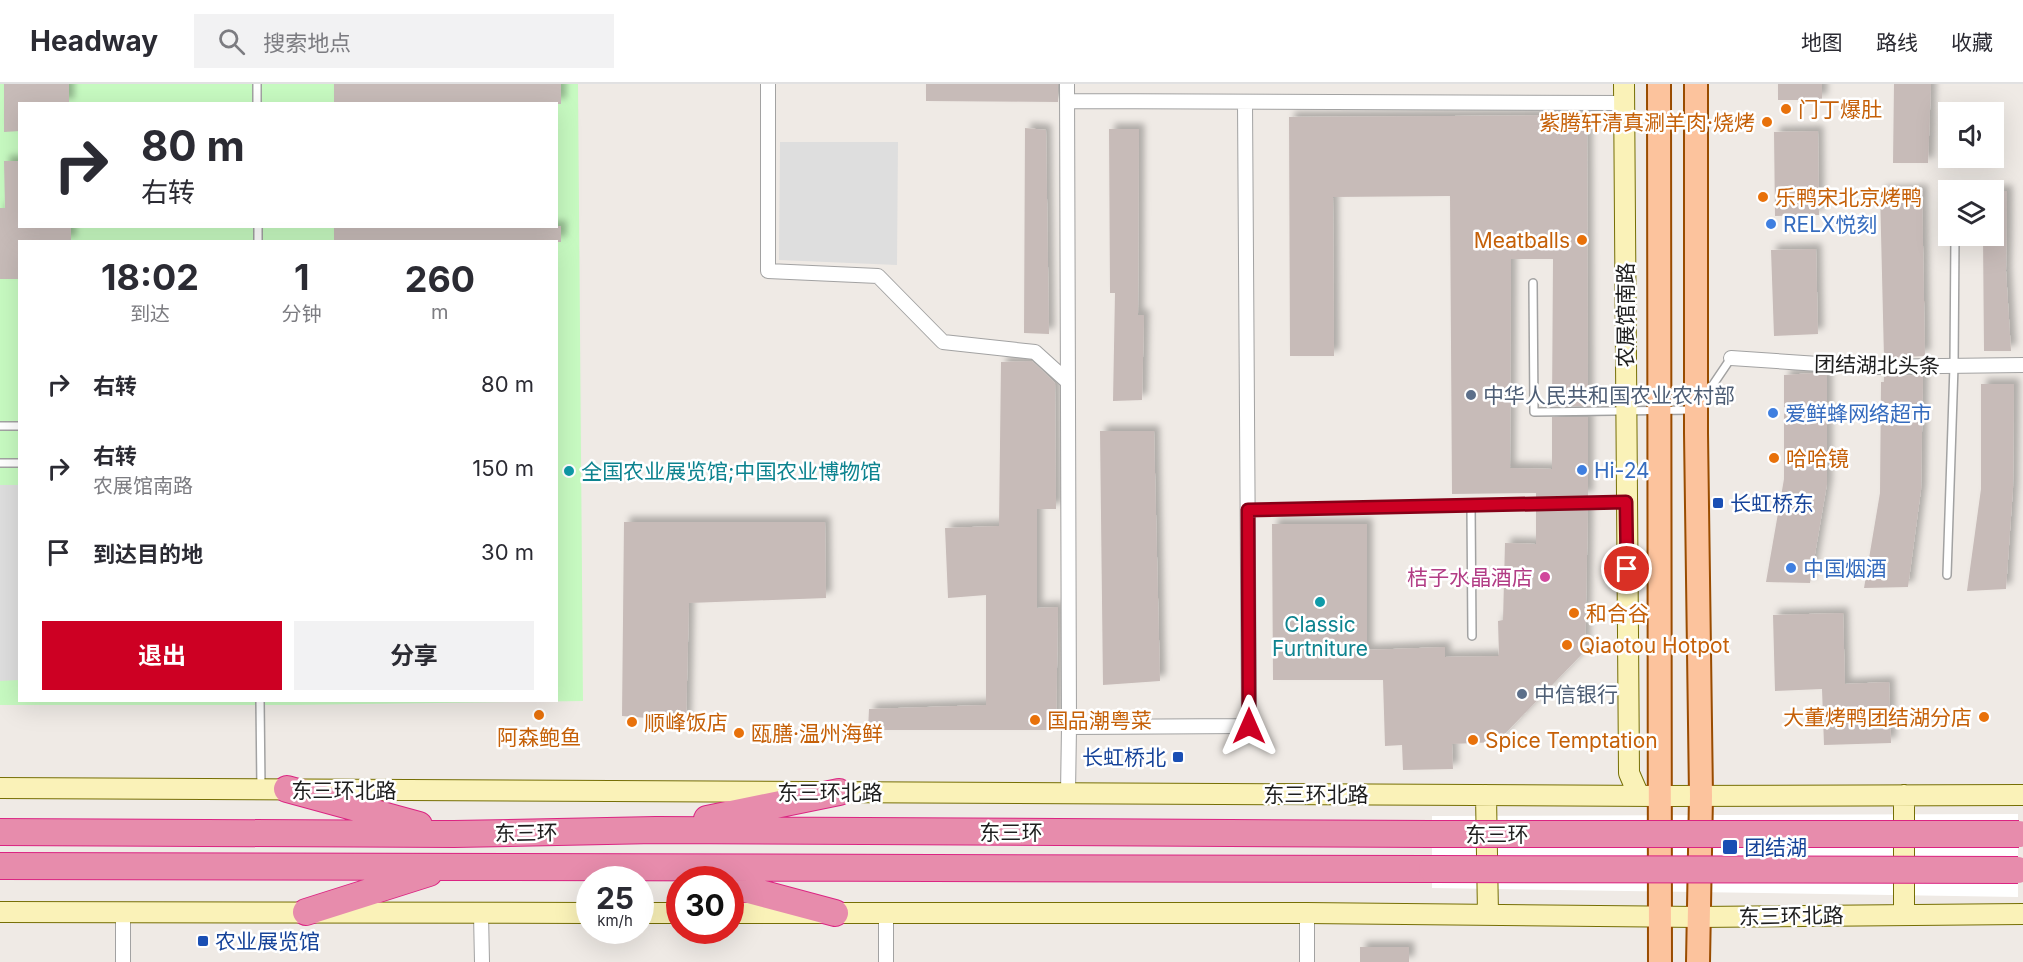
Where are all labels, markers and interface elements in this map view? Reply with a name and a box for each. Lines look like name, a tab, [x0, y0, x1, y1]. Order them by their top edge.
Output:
search box	[194, 14, 614, 68]
text: Headway	[30, 24, 158, 58]
icon: search	[215, 25, 248, 58]
text: 搜索地点	[263, 30, 351, 56]
text: 地图	[1801, 30, 1843, 55]
text: 路线	[1876, 30, 1918, 55]
text: 收藏	[1951, 30, 1993, 55]
place label: 门丁爆肚	[1798, 97, 1882, 122]
marker: 门丁爆肚	[1779, 102, 1793, 116]
map controls	[1938, 102, 2004, 246]
button: sound	[1938, 102, 2004, 168]
place label: 紫腾轩清真涮羊肉·烧烤	[1539, 110, 1755, 135]
marker: 紫腾轩清真涮羊肉·烧烤	[1760, 115, 1774, 129]
text: 80 m	[141, 120, 245, 171]
icon: right	[42, 126, 120, 204]
text: 右转	[141, 176, 195, 209]
button: layers	[1938, 180, 2004, 246]
place label: 乐鸭宋北京烤鸭	[1775, 185, 1922, 210]
marker: 乐鸭宋北京烤鸭	[1756, 190, 1770, 204]
place label: RELX悦刻	[1783, 212, 1877, 237]
marker: RELX悦刻	[1764, 217, 1778, 231]
place label: Meatballs	[1474, 228, 1570, 253]
marker: Meatballs	[1575, 233, 1589, 247]
text: 18:02	[101, 255, 199, 299]
text: 1	[294, 255, 310, 299]
text: 260	[405, 257, 475, 301]
street label: 农展馆南路	[1613, 263, 1638, 368]
text: m	[431, 300, 449, 324]
text: 到达	[130, 302, 170, 326]
text: 分钟	[282, 302, 322, 326]
street label: 团结湖北头条	[1814, 351, 1940, 379]
icon: right	[42, 368, 75, 401]
text: 80 m	[481, 371, 534, 397]
text: 右转	[93, 373, 137, 399]
place label: 中华人民共和国农业农村部	[1483, 383, 1735, 408]
marker: 中华人民共和国农业农村部	[1464, 388, 1478, 402]
place label: 爱鲜蜂网络超市	[1785, 401, 1932, 426]
marker: 爱鲜蜂网络超市	[1766, 406, 1780, 420]
text: 右转	[93, 443, 137, 469]
place label: 哈哈镜	[1786, 446, 1849, 471]
marker: 哈哈镜	[1767, 451, 1781, 465]
icon: right	[42, 452, 75, 485]
text: 150 m	[472, 455, 534, 481]
place label: Hi-24	[1594, 458, 1650, 483]
place label: 全国农业展览馆;中国农业博物馆	[581, 459, 881, 484]
marker: Hi-24	[1575, 463, 1589, 477]
marker: 全国农业展览馆;中国农业博物馆	[562, 464, 576, 478]
text: 农展馆南路	[93, 474, 193, 498]
place label: 长虹桥东	[1730, 491, 1814, 516]
marker: 长虹桥东	[1711, 496, 1725, 510]
icon: arrive	[42, 536, 75, 569]
text: 30 m	[481, 539, 534, 565]
text: 到达目的地	[93, 541, 203, 567]
pin	[1601, 543, 1652, 594]
icon: arrive	[1610, 552, 1643, 585]
place label: 中国烟酒	[1803, 556, 1887, 581]
marker: 中国烟酒	[1784, 561, 1798, 575]
place label: 桔子水晶酒店	[1407, 565, 1533, 590]
marker: 桔子水晶酒店	[1538, 570, 1552, 584]
marker: Classic Furtniture	[1313, 595, 1327, 609]
place label: 和合谷	[1586, 601, 1649, 626]
marker: 和合谷	[1567, 606, 1581, 620]
place label: Classic Furtniture	[1272, 612, 1368, 661]
button: 退出	[42, 621, 282, 690]
button: 分享	[294, 621, 534, 690]
place label: Qiaotou Hotpot	[1579, 633, 1730, 658]
marker: Qiaotou Hotpot	[1560, 638, 1574, 652]
place label: 中信银行	[1534, 682, 1618, 707]
marker: 中信银行	[1515, 687, 1529, 701]
position arrow	[1217, 694, 1281, 758]
place label: 大董烤鸭团结湖分店	[1783, 705, 1972, 730]
marker: 阿森鲍鱼	[532, 708, 546, 722]
place label: 国品潮粤菜	[1047, 708, 1152, 733]
place label: 顺峰饭店	[644, 710, 728, 735]
marker: 大董烤鸭团结湖分店	[1977, 710, 1991, 724]
marker: 国品潮粤菜	[1028, 713, 1042, 727]
marker: 顺峰饭店	[625, 715, 639, 729]
place label: 瓯膳·温州海鲜	[751, 721, 883, 746]
place label: 阿森鲍鱼	[497, 725, 581, 750]
marker: 瓯膳·温州海鲜	[732, 726, 746, 740]
place label: Spice Temptation	[1485, 728, 1658, 753]
marker: Spice Temptation	[1466, 733, 1480, 747]
place label: 长虹桥北	[1082, 745, 1166, 770]
marker: 长虹桥北	[1171, 750, 1185, 764]
street label: 东三环北路	[292, 778, 397, 803]
street label: 东三环北路	[778, 780, 883, 805]
street label: 东三环北路	[1264, 782, 1369, 807]
street label: 东三环	[494, 820, 558, 846]
street label: 东三环	[980, 820, 1043, 845]
street label: 东三环	[1466, 822, 1529, 847]
place label: 团结湖	[1744, 835, 1807, 860]
marker: 团结湖	[1721, 838, 1739, 856]
speed limit sign: 30	[666, 866, 744, 944]
text: 25	[596, 880, 634, 916]
street label: 东三环北路	[1738, 903, 1844, 929]
text: km/h	[597, 911, 633, 930]
place label: 农业展览馆	[215, 929, 320, 954]
marker: 农业展览馆	[196, 934, 210, 948]

